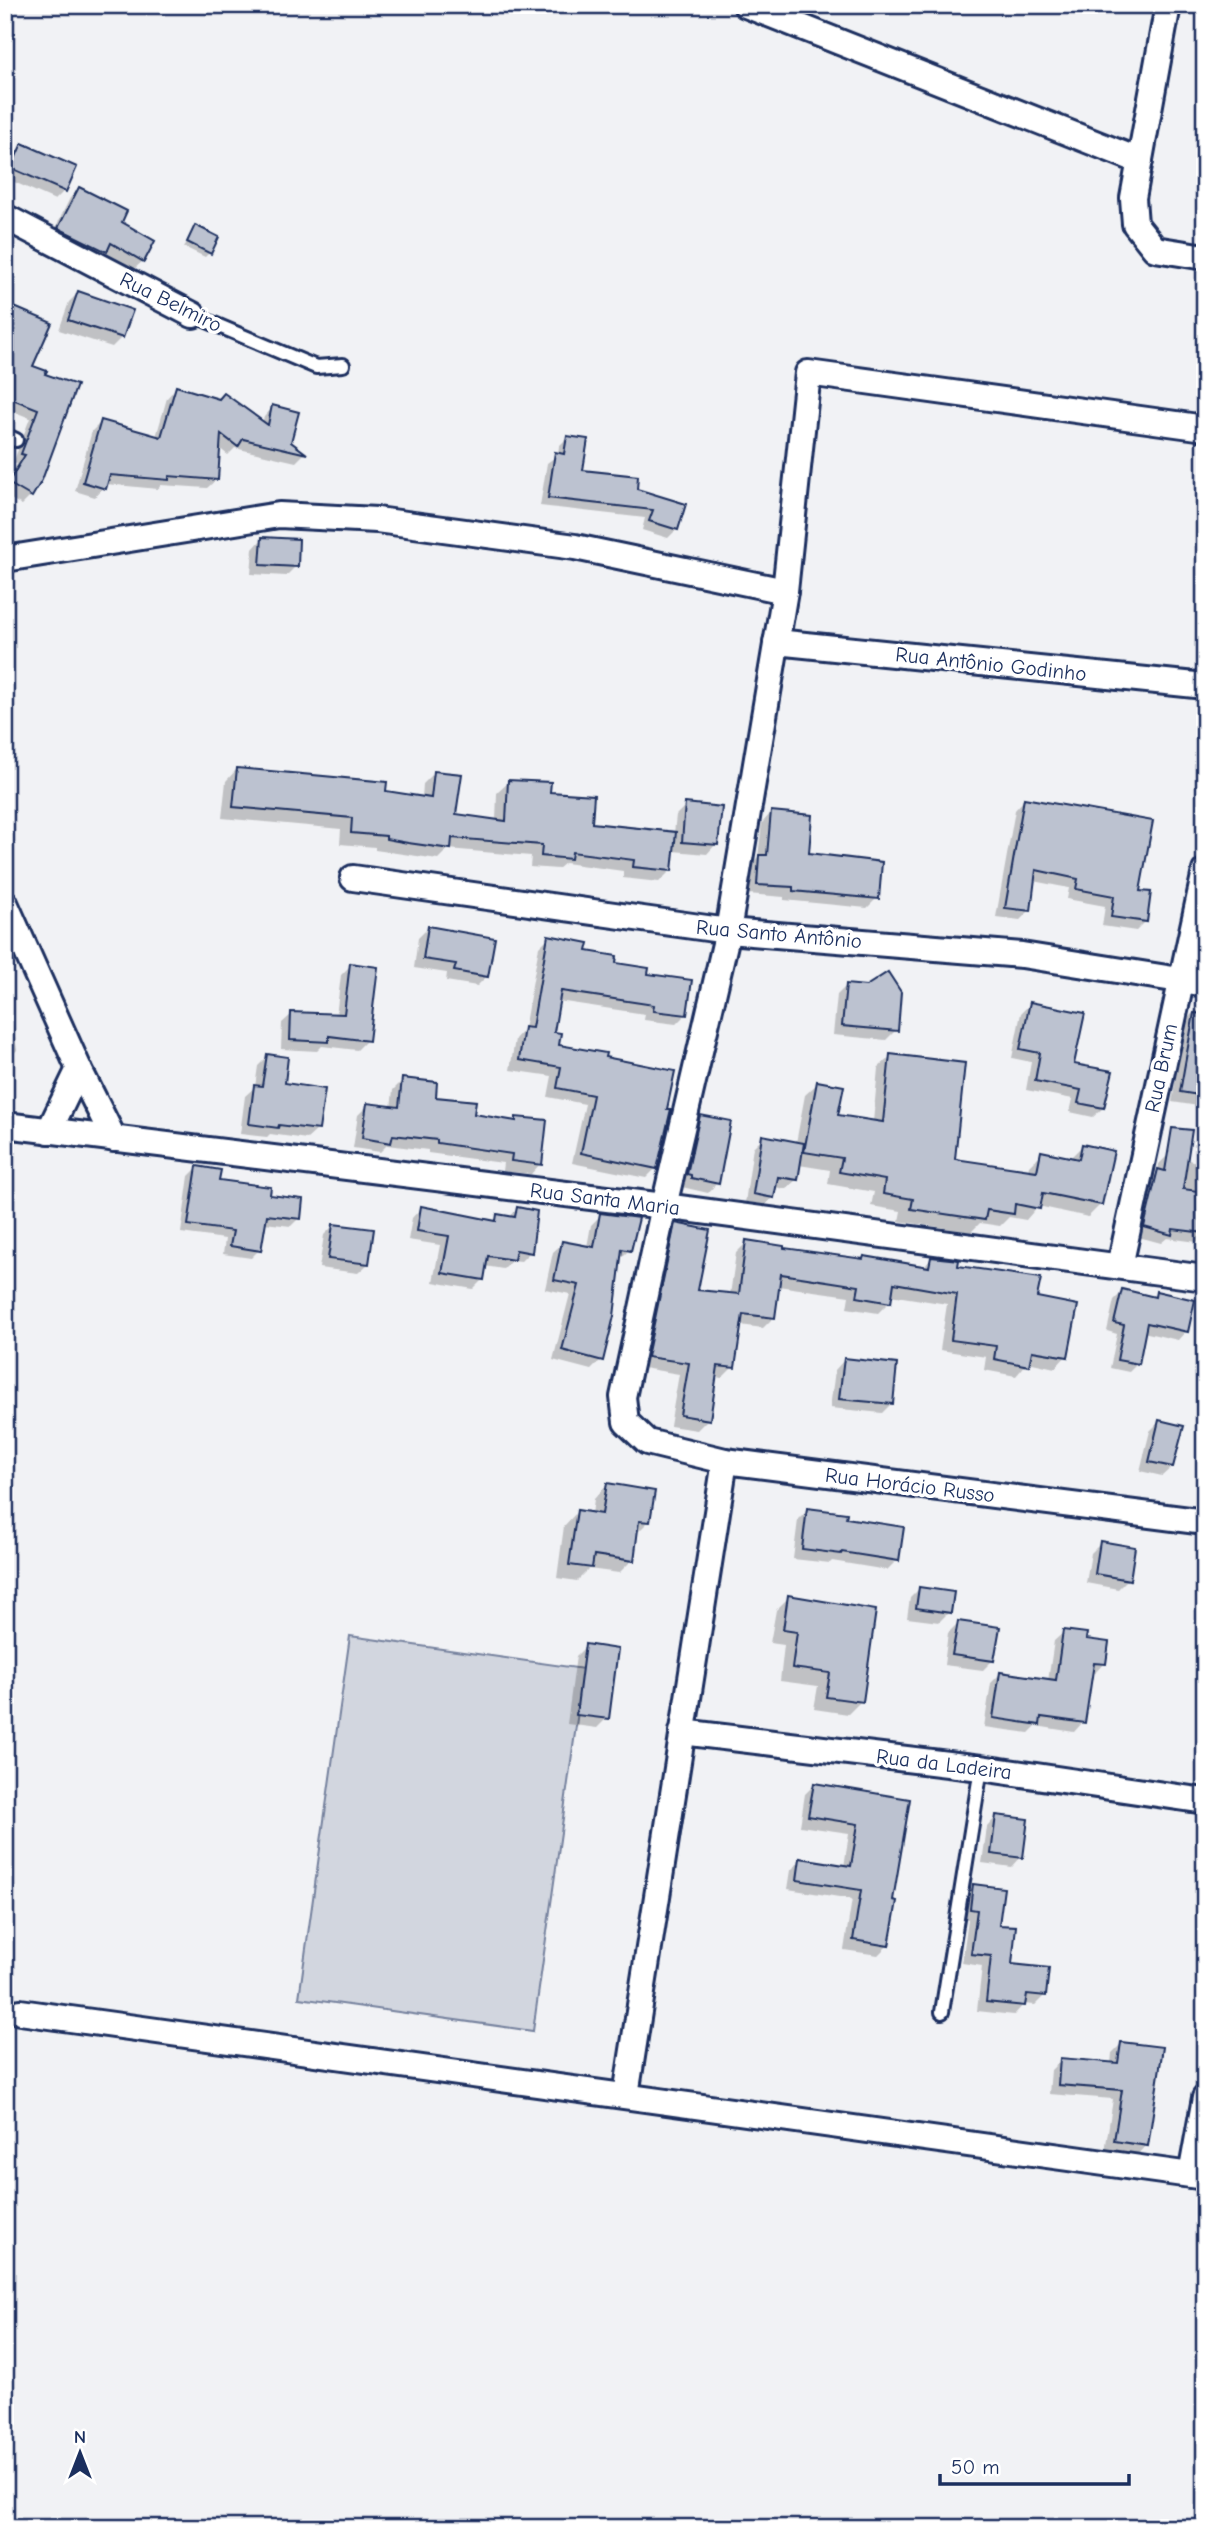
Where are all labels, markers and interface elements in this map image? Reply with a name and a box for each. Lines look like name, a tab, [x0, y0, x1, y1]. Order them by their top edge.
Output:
street label: Rua Belmiro	[116, 267, 226, 337]
street label: Rua Antônio Godinho	[894, 642, 1088, 686]
street label: Rua Santo Antônio	[695, 915, 863, 953]
street label: Rua Brum	[1140, 1021, 1182, 1115]
street label: Rua Santa Maria	[529, 1178, 681, 1220]
street label: Rua Horácio Russo	[824, 1463, 996, 1507]
street label: Rua da Ladeira	[875, 1744, 1013, 1784]
north arrow	[46, 2418, 116, 2488]
text: N	[74, 2426, 86, 2448]
scale bar	[940, 2442, 1130, 2486]
text: 50 m	[951, 2455, 1000, 2479]

